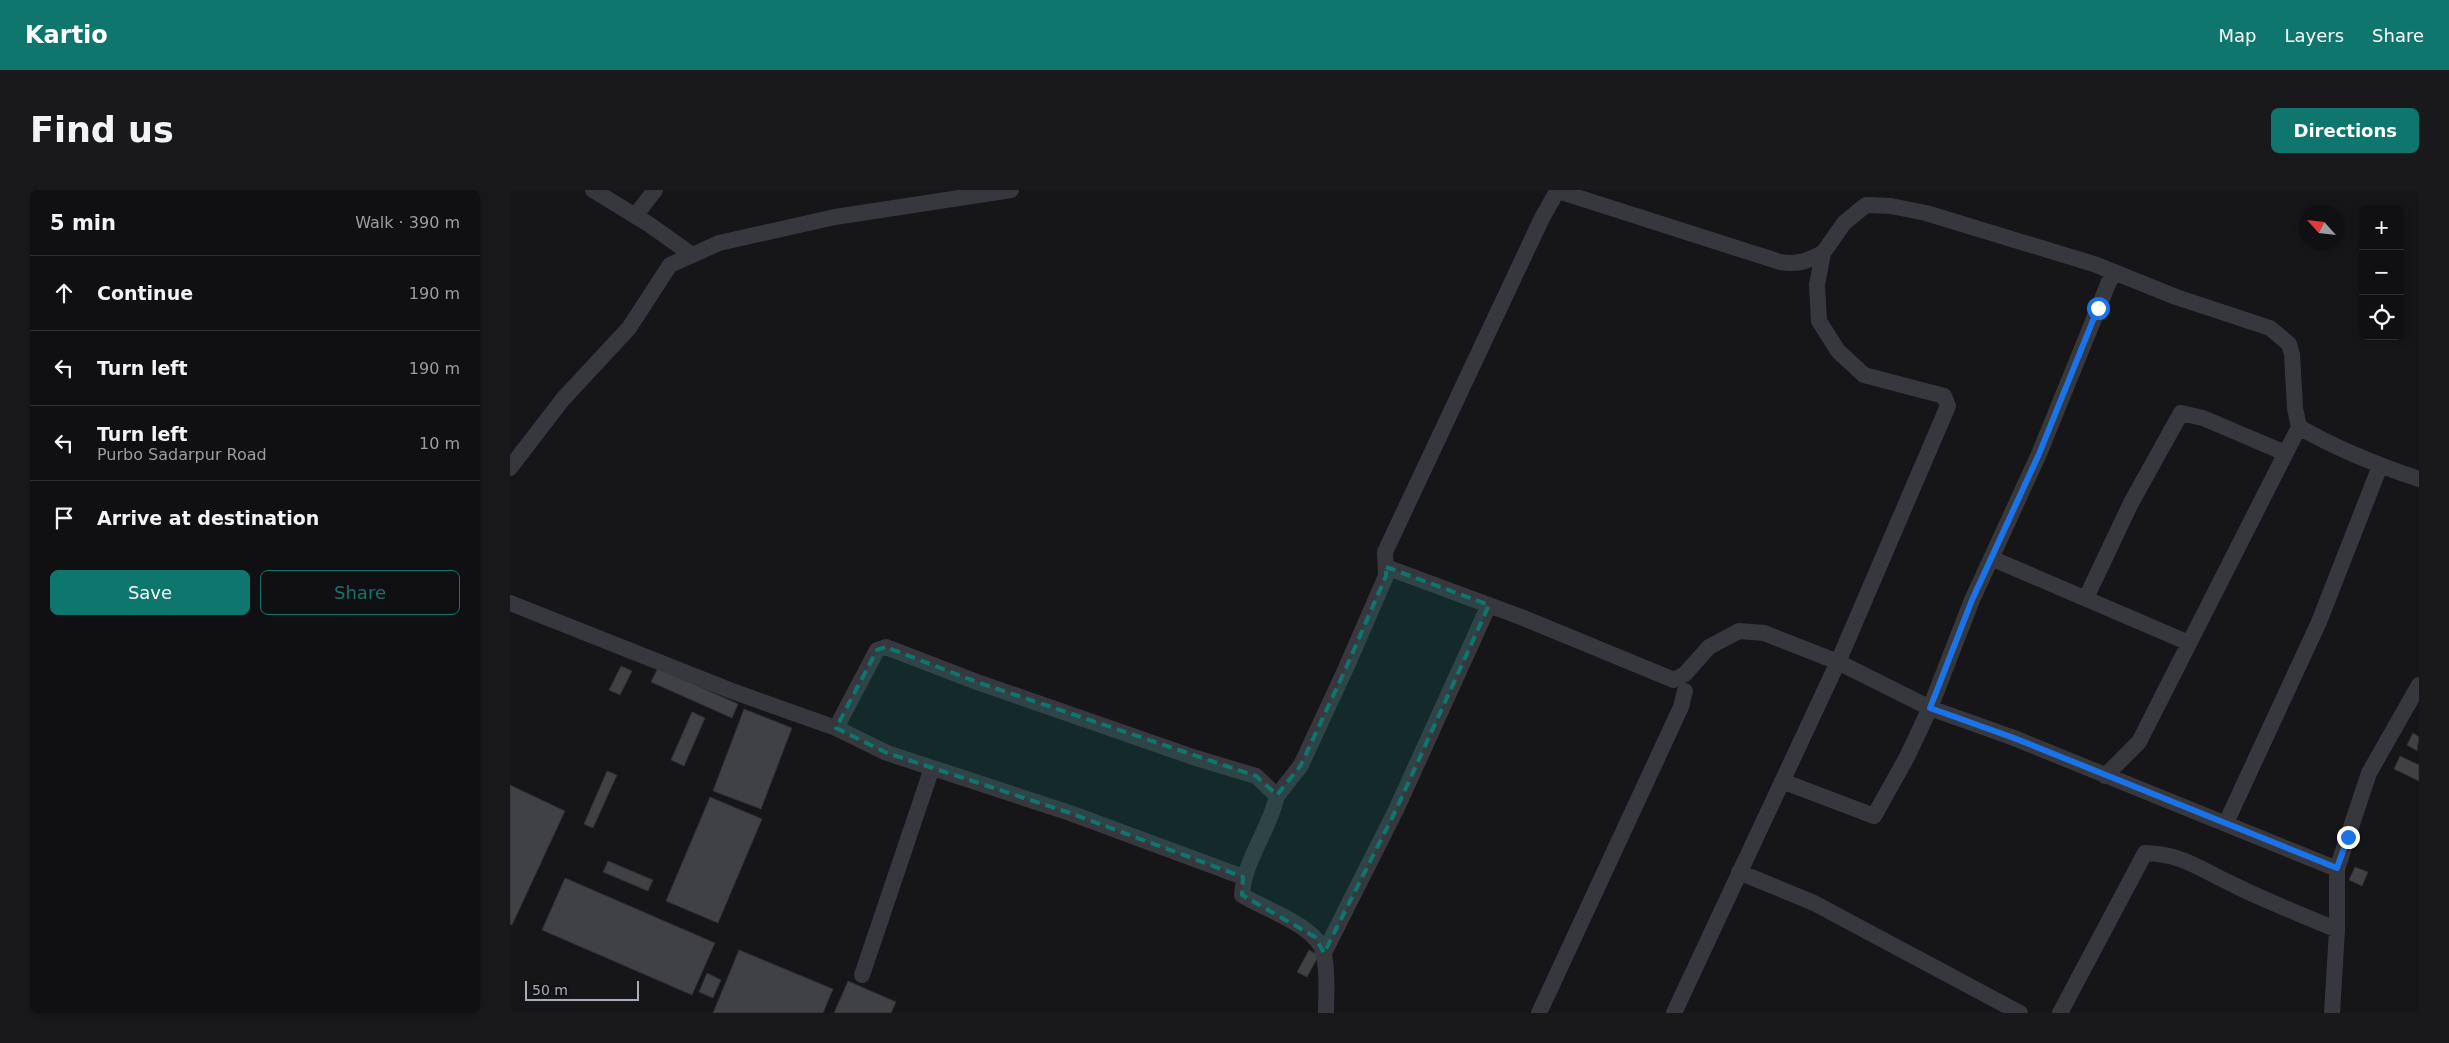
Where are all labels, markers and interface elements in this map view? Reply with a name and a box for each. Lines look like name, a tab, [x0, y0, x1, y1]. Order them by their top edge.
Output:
text: Kartio	[25, 21, 108, 49]
text: Map	[2218, 25, 2256, 46]
text: Layers	[2284, 25, 2344, 46]
text: Share	[2372, 25, 2424, 46]
button: Directions	[2271, 108, 2419, 153]
text: Find us	[30, 110, 174, 150]
north arrow	[2299, 205, 2344, 250]
map controls	[2359, 205, 2404, 340]
button: +	[2359, 205, 2404, 250]
text: 5 min	[50, 211, 116, 235]
text: Walk · 390 m	[355, 213, 460, 232]
button: −	[2359, 250, 2404, 295]
icon: ahead	[50, 279, 78, 307]
text: Continue	[97, 282, 193, 304]
text: 190 m	[409, 284, 460, 303]
button: locate	[2359, 295, 2404, 340]
route start	[2087, 297, 2110, 320]
icon: left	[50, 354, 78, 382]
text: Turn left	[97, 357, 188, 379]
text: 190 m	[409, 359, 460, 378]
text: Turn left	[97, 423, 188, 445]
icon: left	[50, 429, 78, 457]
text: 10 m	[419, 434, 460, 453]
text: Purbo Sadarpur Road	[97, 445, 267, 464]
icon: arrive	[50, 504, 78, 532]
text: Arrive at destination	[97, 507, 319, 529]
button: Save	[50, 570, 250, 615]
button: Share	[260, 570, 460, 615]
route end	[2337, 826, 2360, 849]
scale bar	[525, 978, 639, 1001]
text: 50 m	[532, 982, 568, 998]

